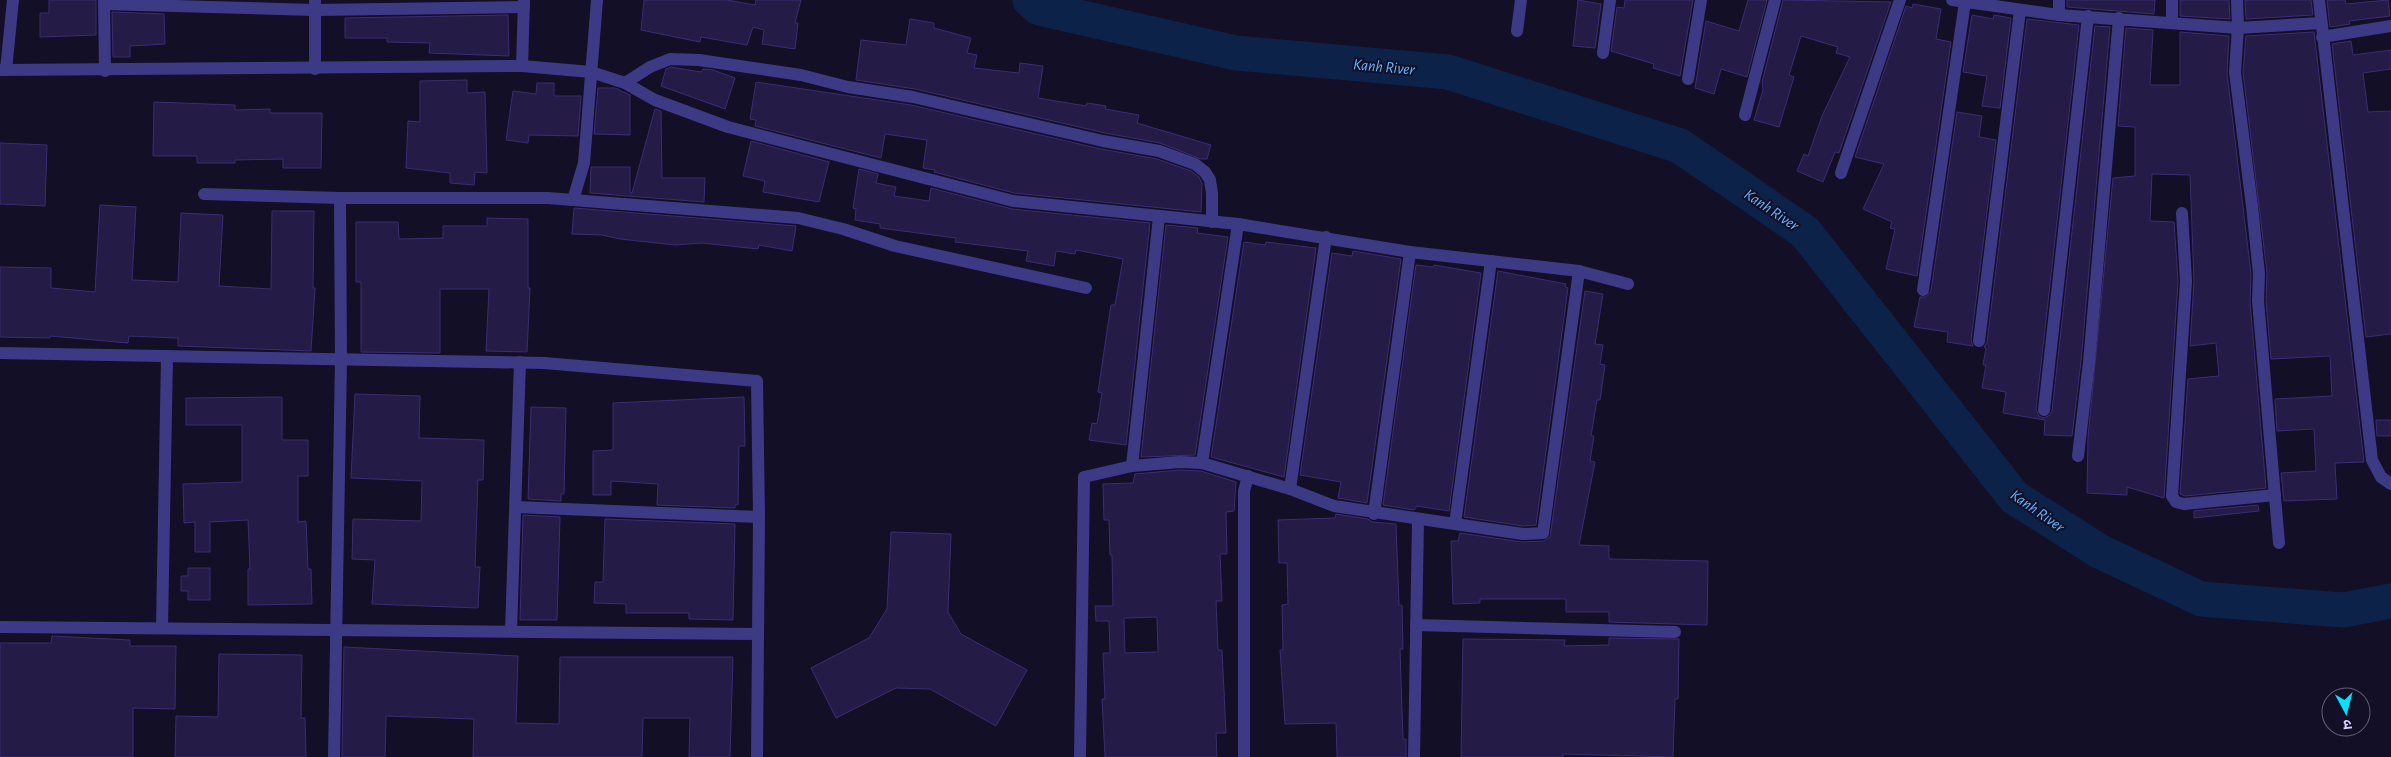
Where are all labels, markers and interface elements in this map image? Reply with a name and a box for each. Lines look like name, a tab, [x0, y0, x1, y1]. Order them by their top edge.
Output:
water label: Kanh River	[1352, 56, 1416, 78]
water label: Kanh River	[1741, 186, 1802, 234]
water label: Kanh River	[2008, 487, 2068, 536]
north arrow	[2321, 687, 2371, 737]
text: उ	[2342, 716, 2352, 731]

